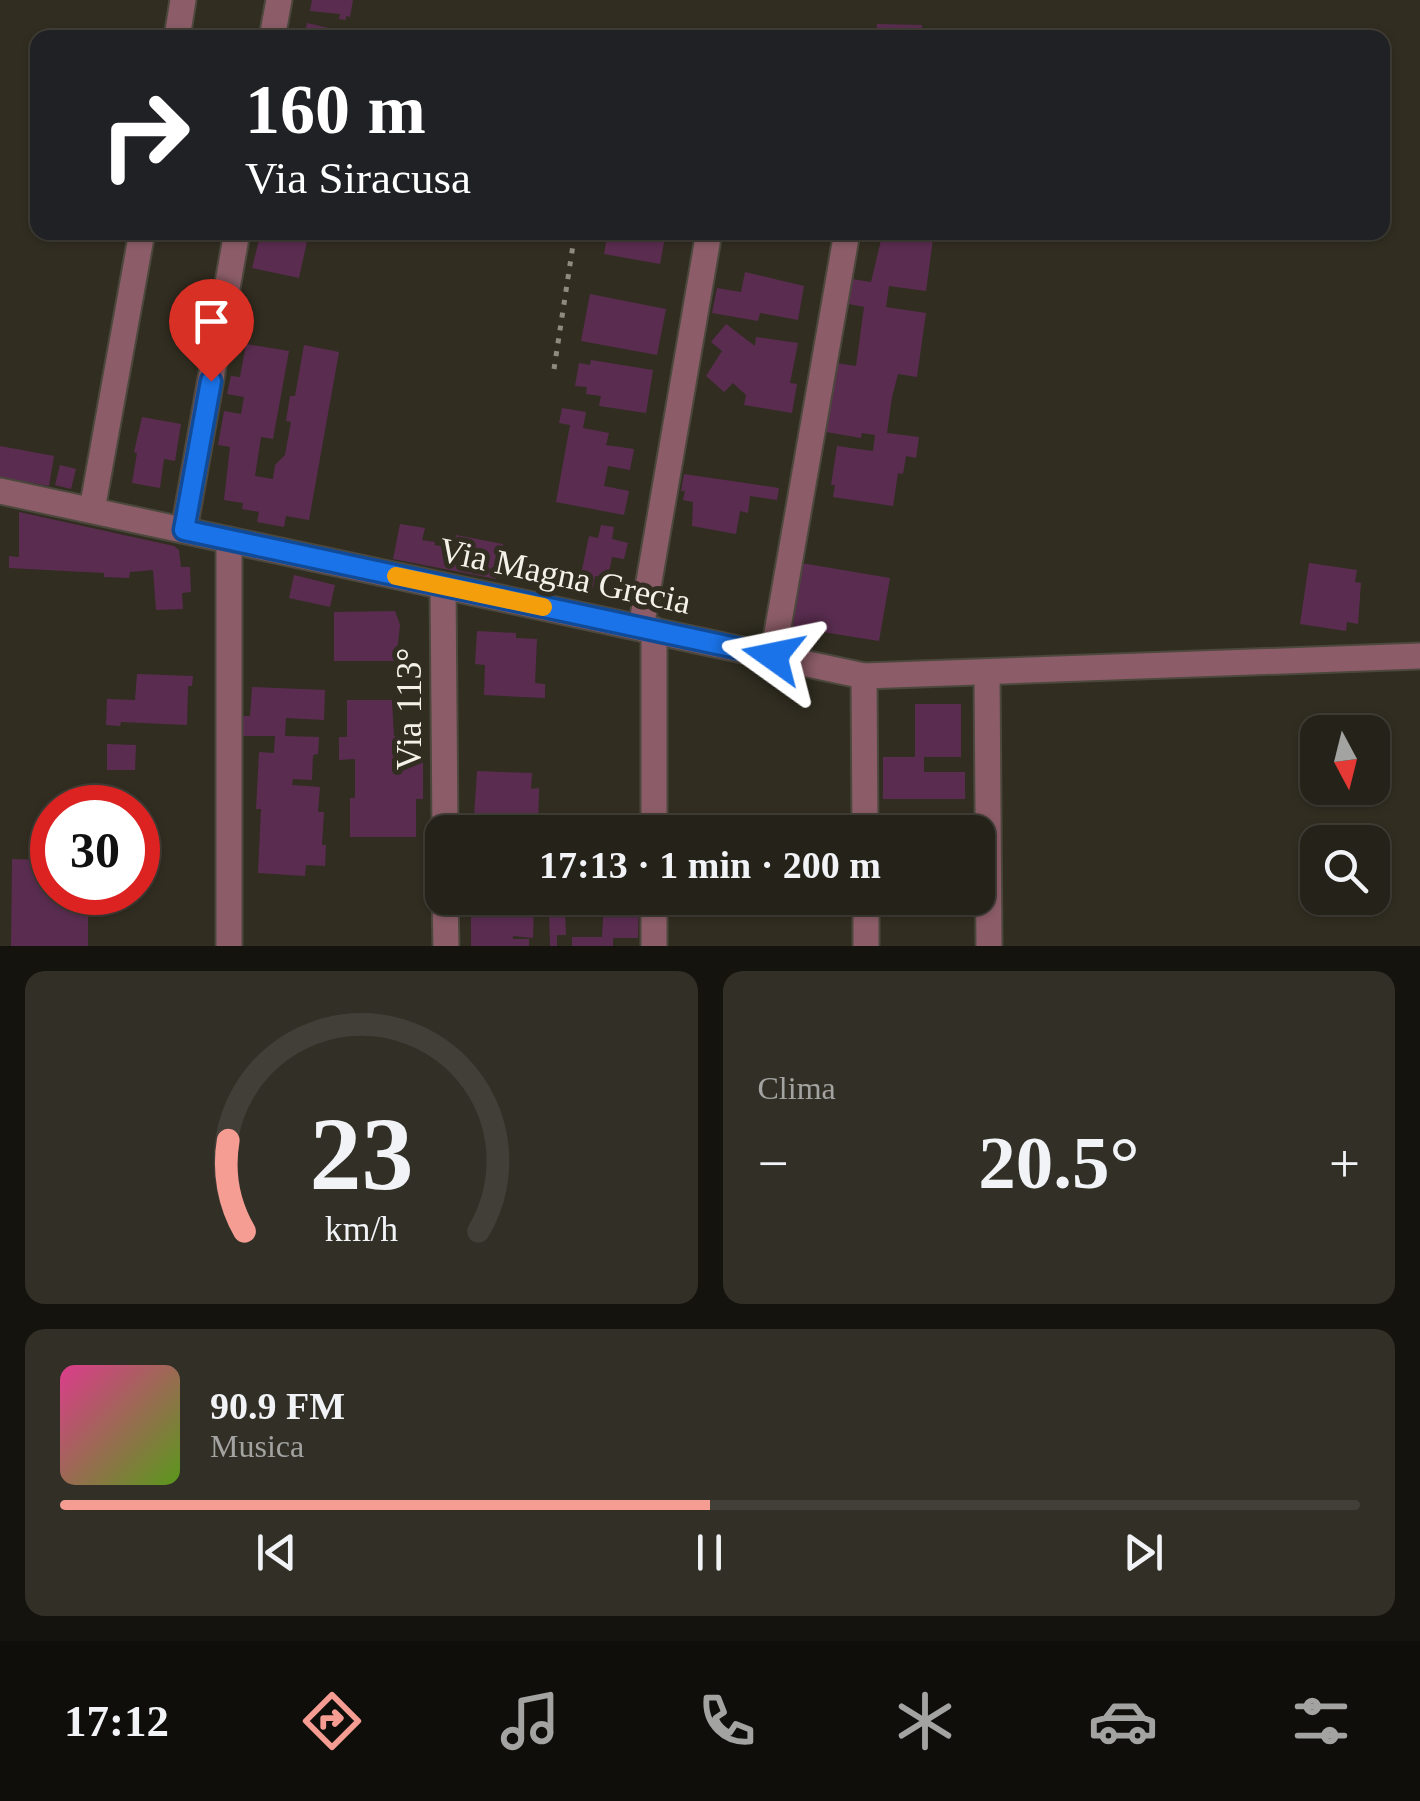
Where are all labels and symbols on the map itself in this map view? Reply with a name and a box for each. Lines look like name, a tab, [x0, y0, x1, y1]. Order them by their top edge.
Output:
pin	[169, 279, 254, 382]
street label: Via Magna Grecia	[436, 530, 695, 622]
position arrow	[721, 604, 825, 708]
street label: Via 113°	[390, 648, 429, 770]
north arrow	[1300, 715, 1390, 805]
speed limit sign: 30	[30, 785, 160, 915]

